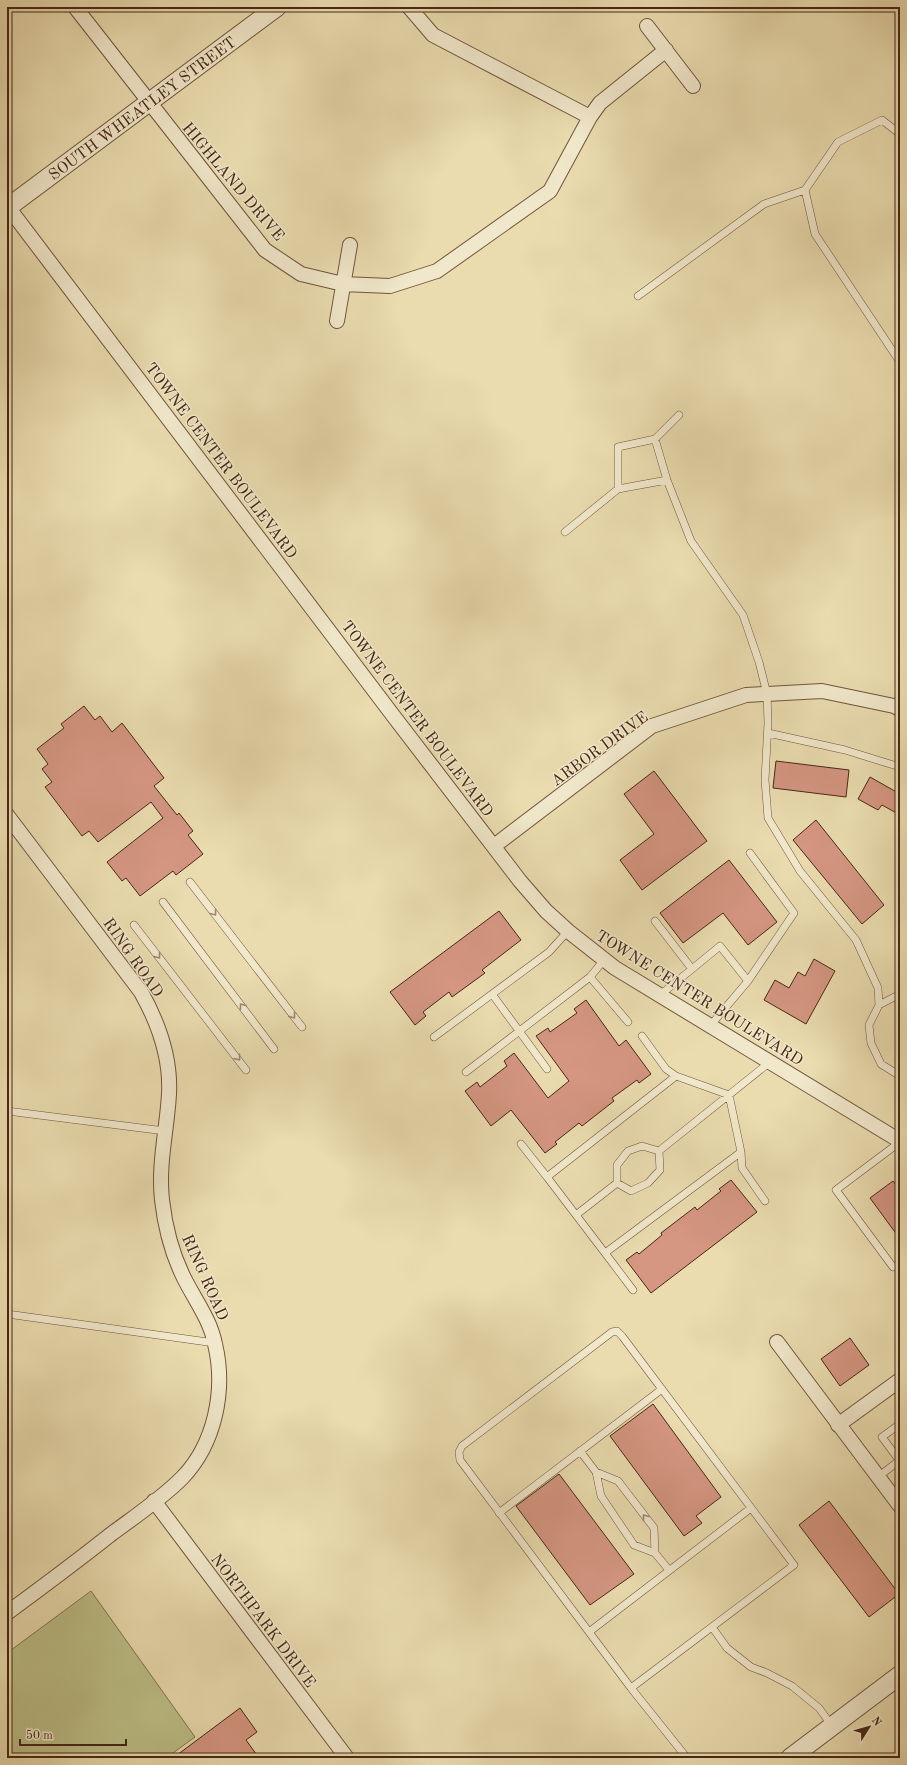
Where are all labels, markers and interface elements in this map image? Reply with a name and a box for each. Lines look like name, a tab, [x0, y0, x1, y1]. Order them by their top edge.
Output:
street label: SOUTH WHEATLEY STREET	[46, 34, 240, 184]
street label: HIGHLAND DRIVE	[178, 120, 286, 244]
street label: TOWNE CENTER BOULEVARD	[141, 360, 299, 562]
street label: TOWNE CENTER BOULEVARD	[337, 618, 495, 820]
street label: ARBOR DRIVE	[549, 709, 652, 790]
one-way arrow	[209, 909, 216, 916]
street label: RING ROAD	[99, 916, 165, 1001]
street label: TOWNE CENTER BOULEVARD	[593, 928, 805, 1069]
one-way arrow	[153, 951, 160, 958]
one-way arrow	[240, 1004, 247, 1011]
one-way arrow	[289, 1012, 296, 1019]
one-way arrow	[233, 1054, 240, 1061]
street label: RING ROAD	[178, 1232, 230, 1323]
one-way arrow	[643, 1514, 650, 1521]
street label: NORTHPARK DRIVE	[207, 1551, 318, 1691]
north arrow	[849, 1707, 889, 1747]
text: N	[869, 1715, 883, 1729]
scale bar	[20, 1721, 126, 1747]
text: 50 m	[26, 1729, 53, 1742]

